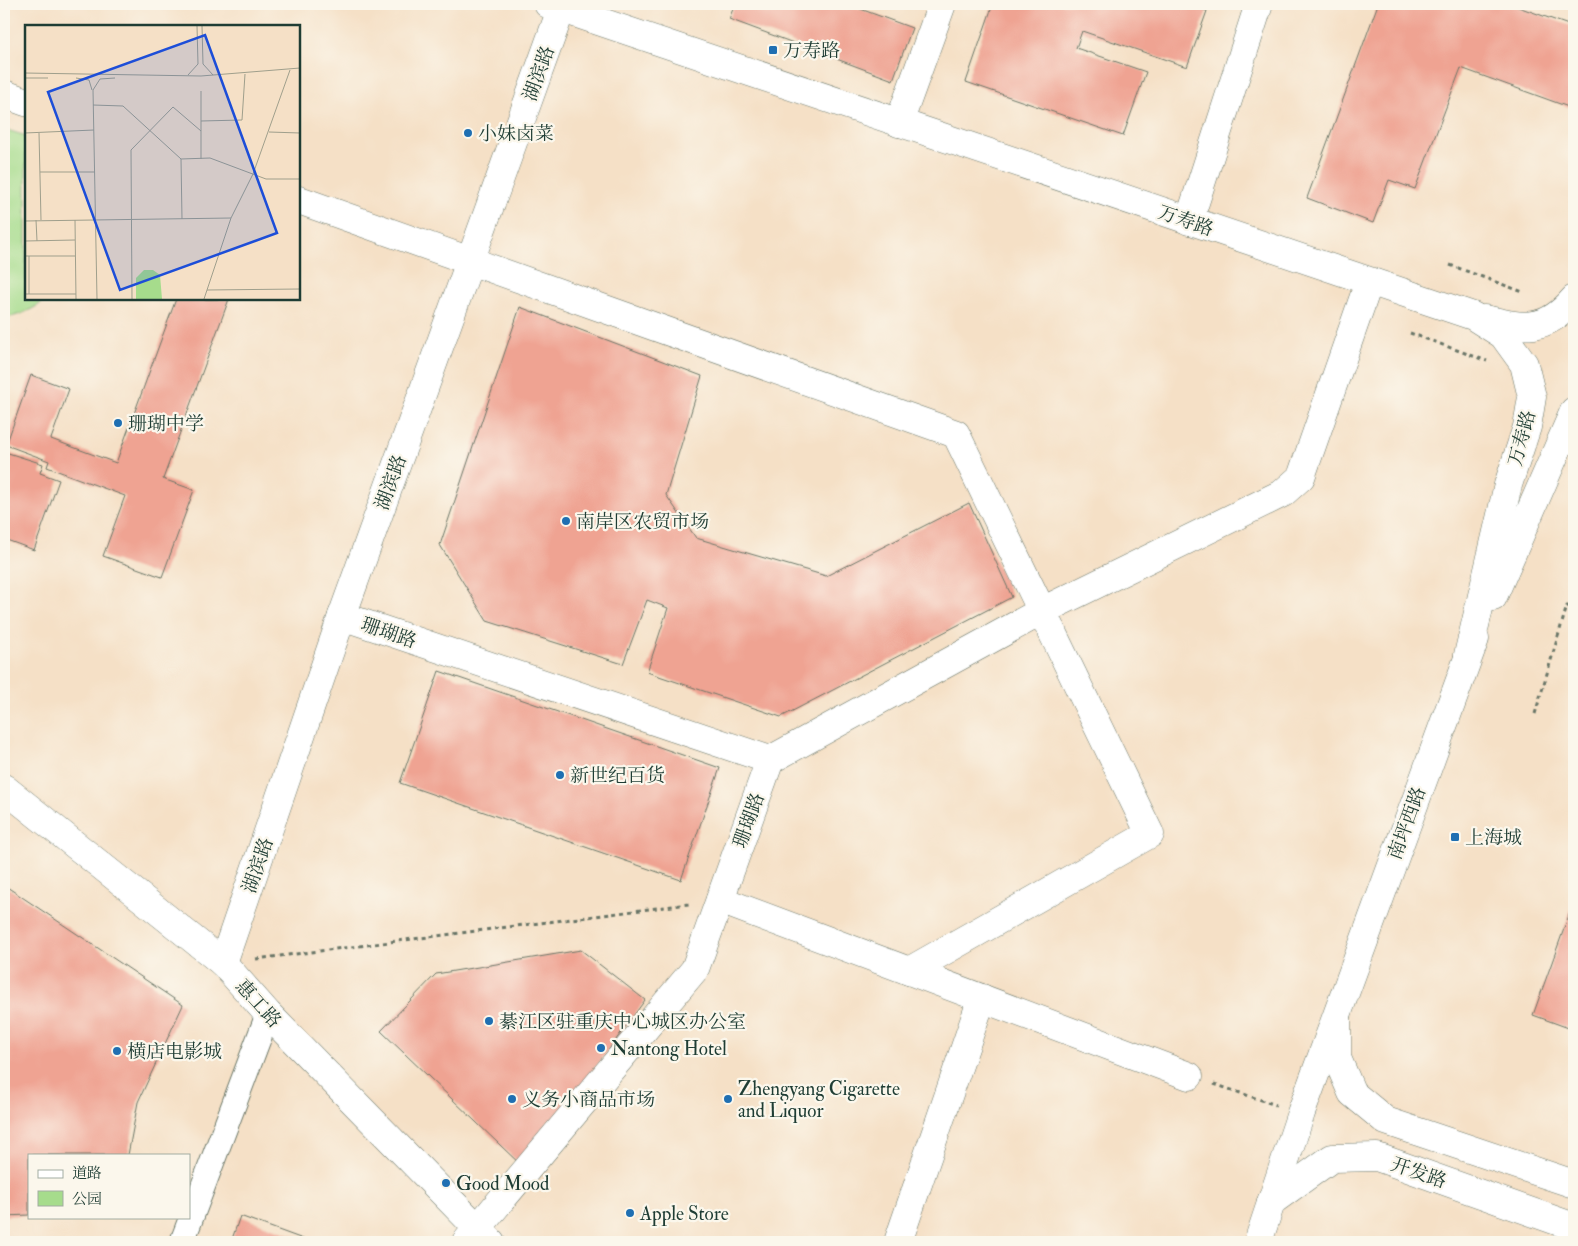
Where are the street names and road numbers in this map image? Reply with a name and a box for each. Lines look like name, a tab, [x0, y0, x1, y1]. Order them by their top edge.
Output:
street label: 湖滨路	[518, 42, 560, 104]
street label: 万寿路	[1155, 200, 1217, 242]
street label: 万寿路	[1503, 408, 1541, 469]
street label: 湖滨路	[370, 451, 412, 513]
street label: 珊瑚路	[358, 612, 420, 654]
street label: 南坪西路	[1383, 784, 1431, 863]
street label: 珊瑚路	[728, 789, 770, 851]
street label: 湖滨路	[237, 834, 279, 896]
street label: 惠工路	[230, 974, 286, 1033]
street label: 开发路	[1388, 1152, 1450, 1194]

